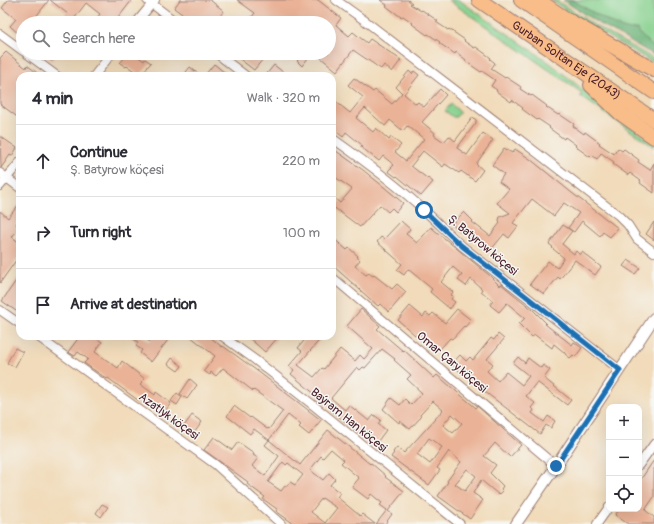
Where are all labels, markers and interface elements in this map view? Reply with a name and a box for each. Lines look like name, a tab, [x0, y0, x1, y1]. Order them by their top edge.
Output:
search box	[16, 16, 336, 60]
street label: Gurban Soltan Eje (2043)	[509, 18, 624, 103]
icon: search	[30, 27, 52, 49]
text: Search here	[62, 29, 135, 48]
text: 4 min	[32, 88, 73, 109]
text: Walk · 320 m	[247, 90, 320, 106]
text: Continue	[70, 143, 128, 162]
icon: ahead	[32, 150, 54, 172]
text: 220 m	[282, 153, 320, 169]
text: Ş. Batyrow köçesi	[70, 162, 164, 178]
route start	[415, 201, 433, 219]
street label: Ş. Batyrow köçesi	[445, 212, 521, 279]
icon: right	[32, 222, 54, 244]
text: Turn right	[70, 223, 131, 242]
text: 100 m	[283, 225, 320, 241]
icon: arrive	[32, 294, 54, 316]
text: Arrive at destination	[70, 295, 197, 314]
street label: Omar Çary köçesi	[414, 329, 490, 396]
street label: Baýram Han köçesi	[307, 385, 390, 456]
street label: Azatlyk köçesi	[136, 390, 202, 443]
map controls	[606, 404, 642, 512]
button: +	[606, 404, 642, 440]
button: −	[606, 440, 642, 476]
route end	[547, 457, 565, 475]
button: locate	[606, 476, 642, 512]

